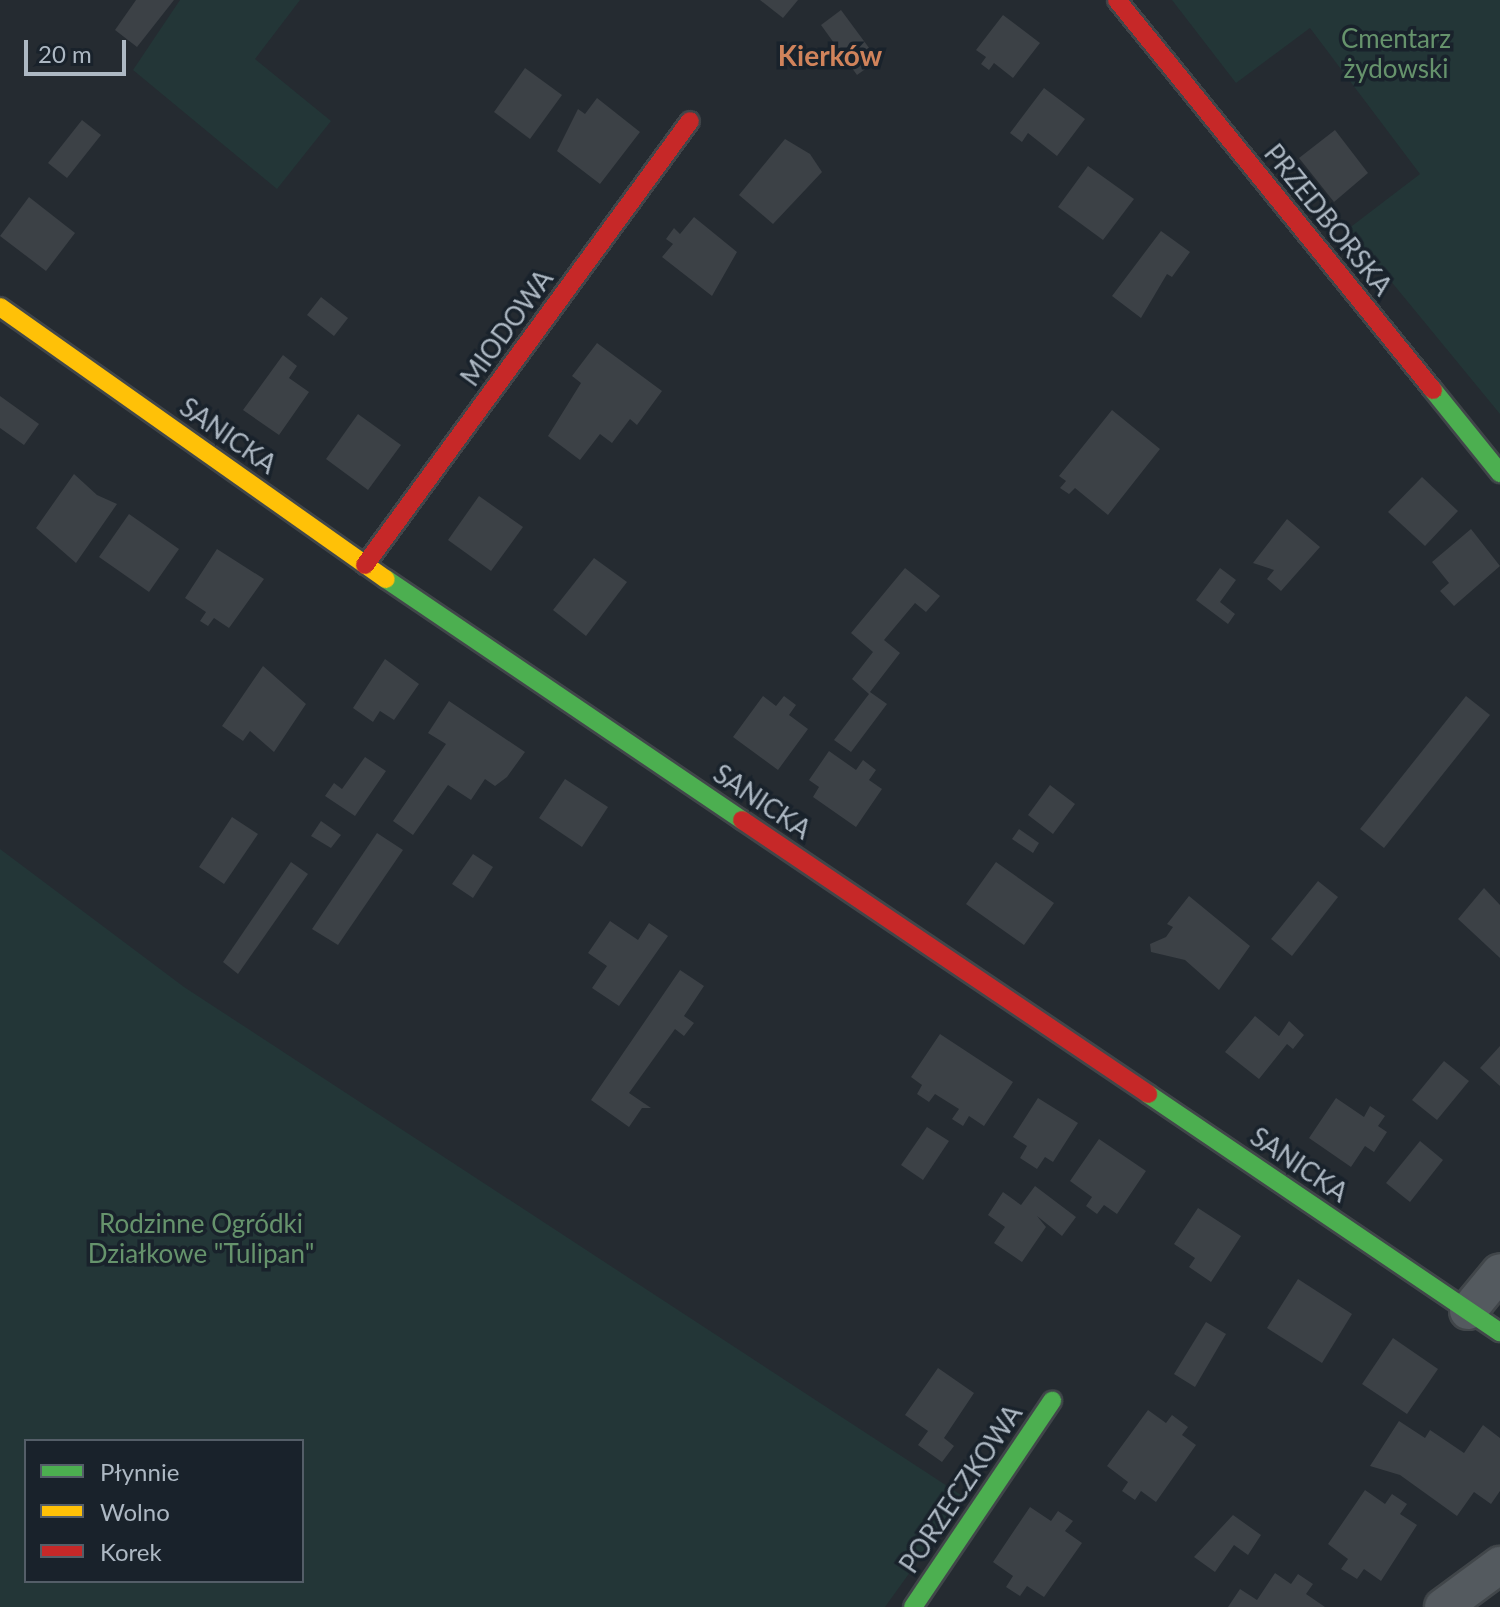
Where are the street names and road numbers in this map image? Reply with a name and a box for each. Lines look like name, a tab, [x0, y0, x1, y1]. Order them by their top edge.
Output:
street label: PRZEDBORSKA	[1258, 138, 1398, 302]
street label: MIODOWA	[454, 264, 560, 392]
street label: SANICKA	[174, 391, 282, 481]
street label: SANICKA	[707, 758, 817, 846]
street label: SANICKA	[1244, 1121, 1354, 1209]
street label: PORZECZKOWA	[893, 1399, 1029, 1579]

